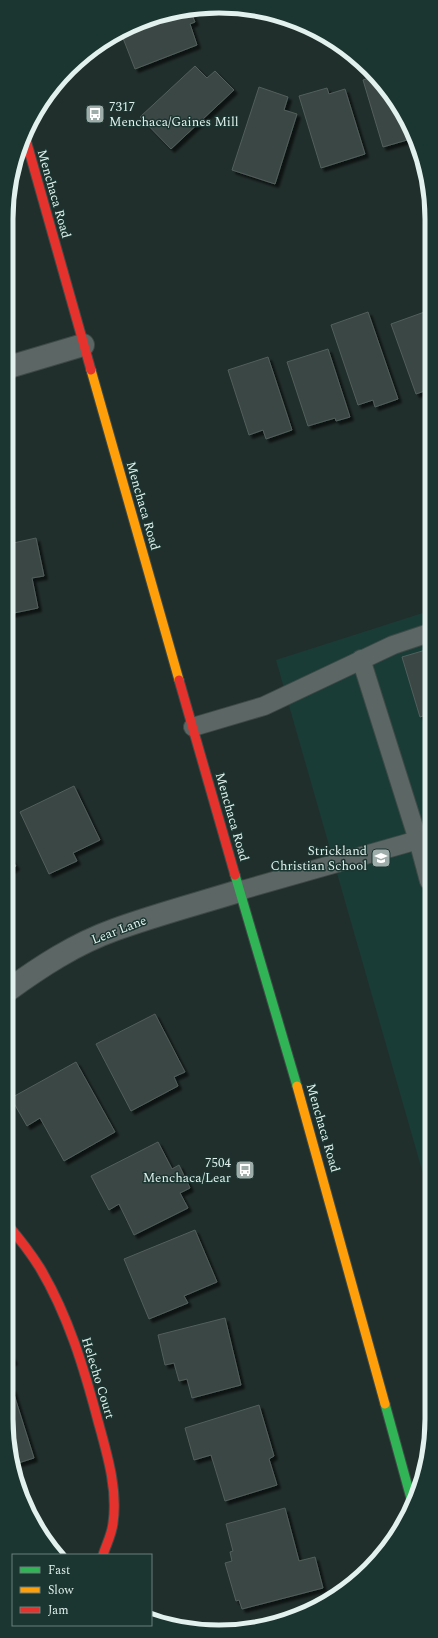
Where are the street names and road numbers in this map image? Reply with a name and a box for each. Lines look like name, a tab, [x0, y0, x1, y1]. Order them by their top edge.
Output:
street label: Menchaca Road	[32, 147, 76, 241]
street label: Menchaca Road	[121, 459, 165, 553]
street label: Menchaca Road	[210, 770, 254, 864]
street label: Lear Lane	[88, 910, 150, 950]
street label: Menchaca Road	[301, 1081, 345, 1175]
street label: Helecho Court	[76, 1335, 120, 1422]

